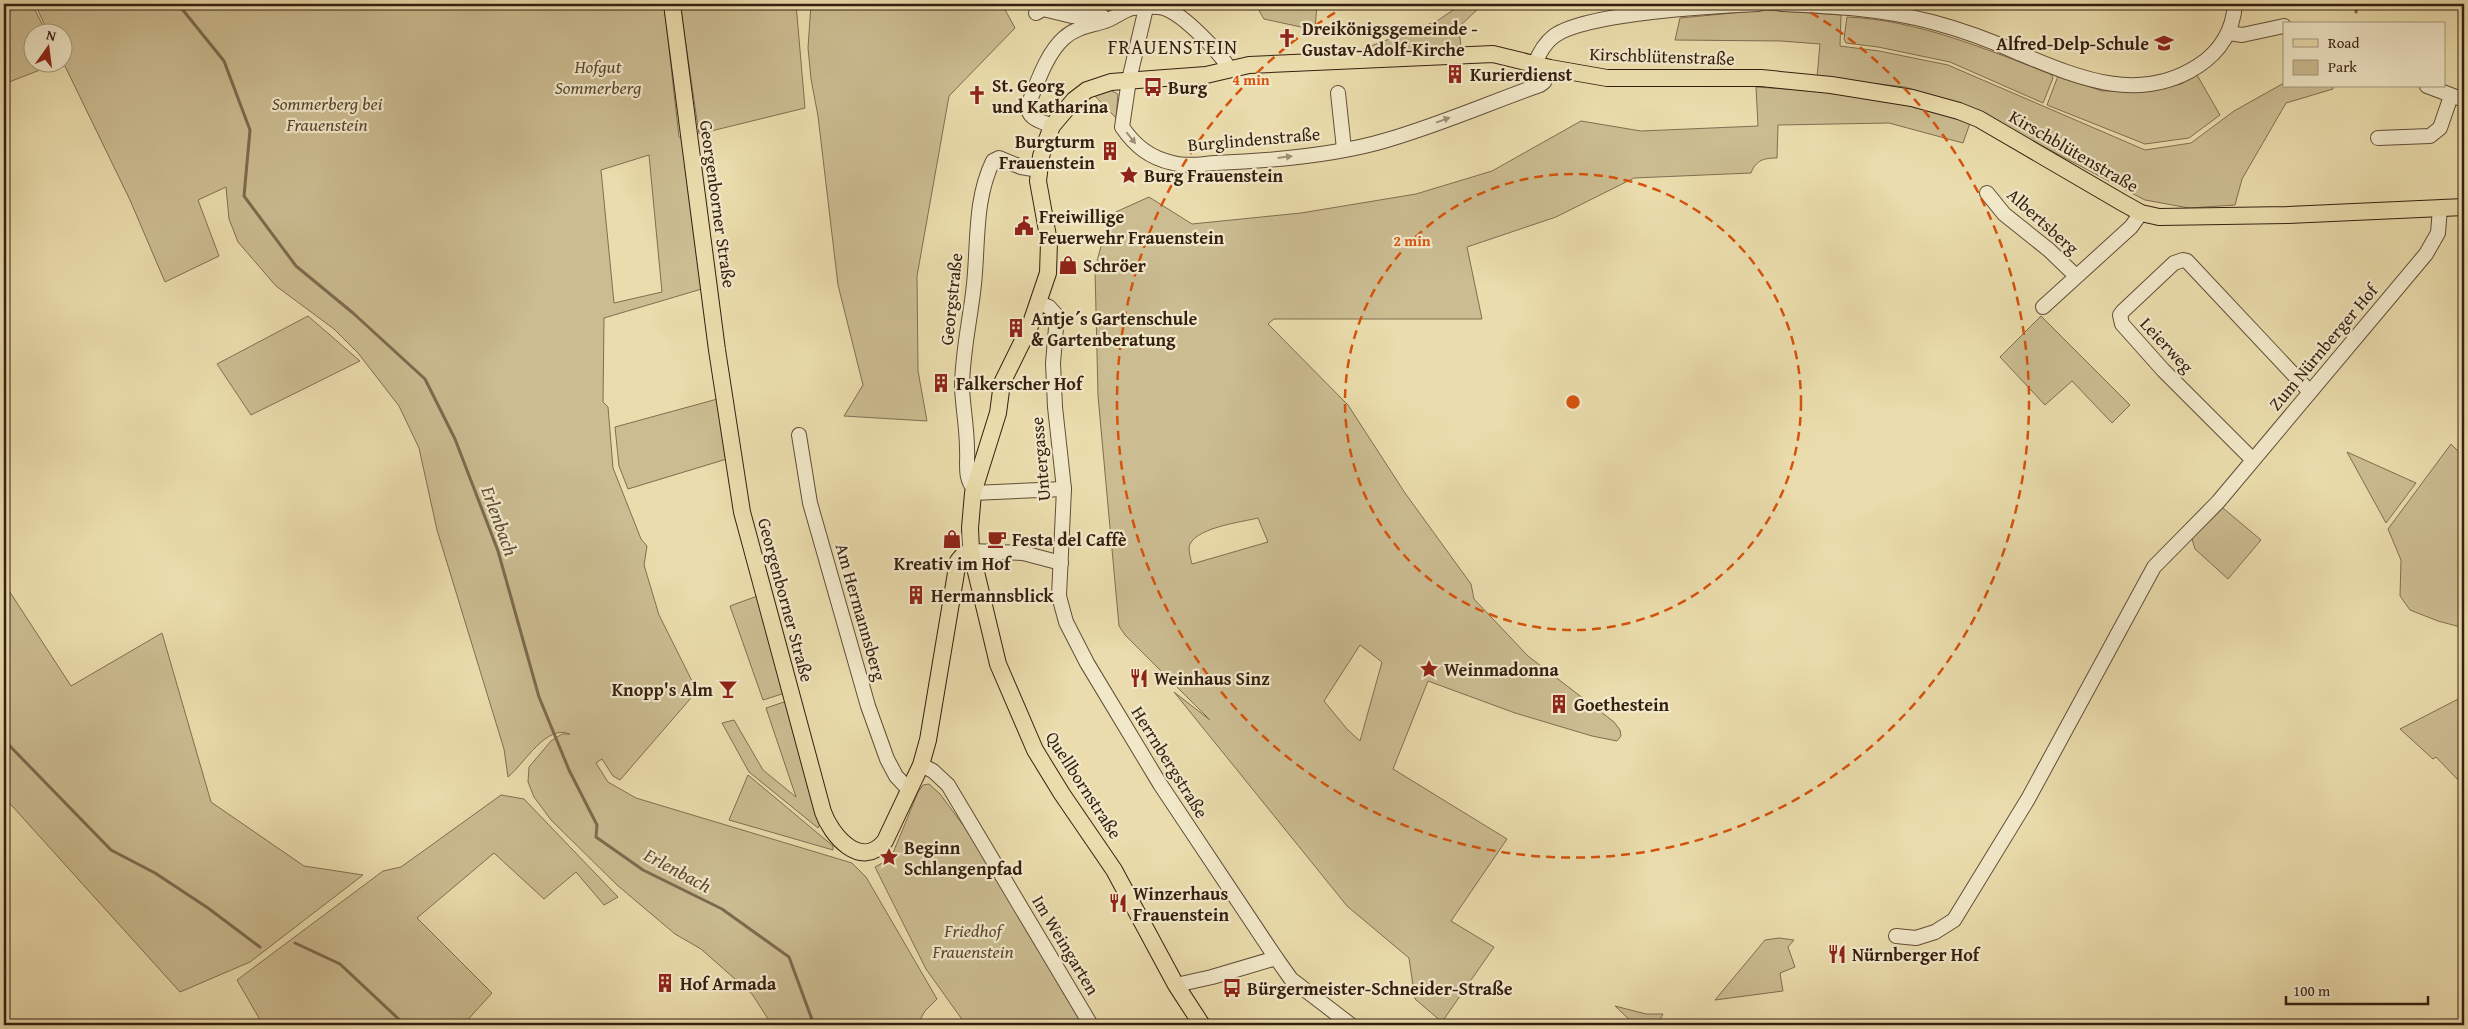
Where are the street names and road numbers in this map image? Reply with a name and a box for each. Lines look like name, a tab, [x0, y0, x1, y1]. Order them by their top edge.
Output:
street label: Kirschblütenstraße	[1589, 40, 1735, 72]
street label: Kirschblütenstraße	[2004, 103, 2144, 199]
street label: Georgenborner Straße	[693, 118, 743, 290]
street label: Burglindenstraße	[1187, 120, 1321, 158]
street label: Albertsberg	[2001, 181, 2085, 261]
street label: Georgstraße	[933, 251, 969, 347]
street label: Zum Nürnberger Hof	[2262, 276, 2386, 416]
street label: Leierweg	[2134, 311, 2200, 379]
street label: Untergasse	[1023, 416, 1057, 502]
street label: Georgenborner Straße	[751, 515, 821, 685]
street label: Am Hermannsberg	[828, 540, 894, 684]
street label: Herrnbergstraße	[1125, 701, 1215, 823]
street label: Quellbornstraße	[1039, 726, 1129, 844]
street label: Im Weingarten	[1026, 890, 1106, 1000]

